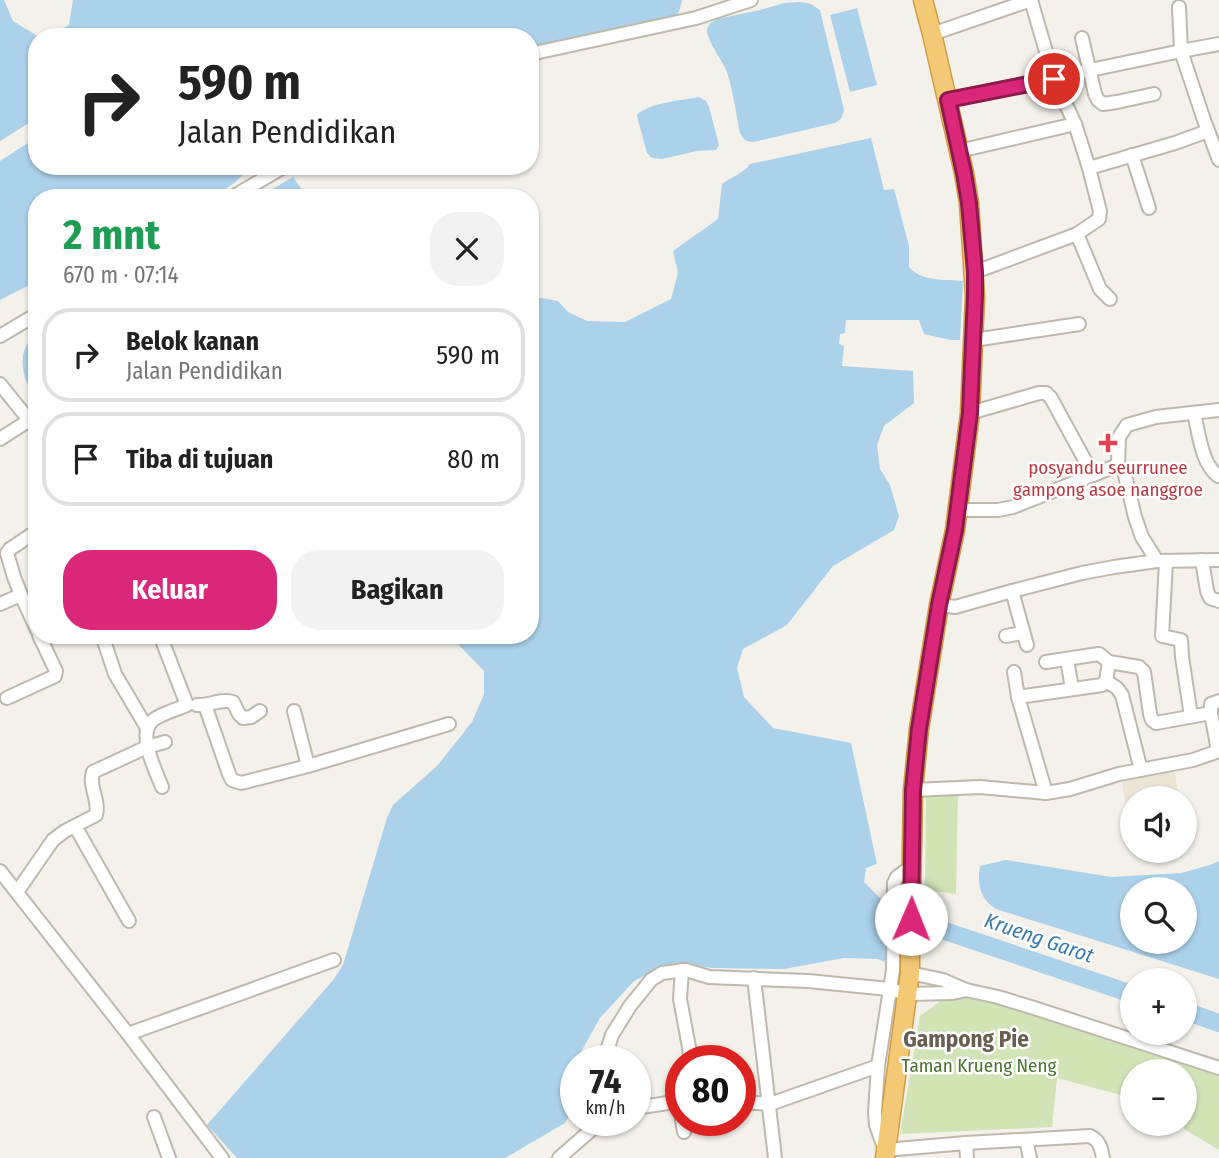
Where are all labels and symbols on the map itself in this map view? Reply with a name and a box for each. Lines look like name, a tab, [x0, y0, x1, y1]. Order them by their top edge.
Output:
pin	[1024, 49, 1084, 109]
marker: posyandu seurrunee gampong asoe nanggroe	[1098, 433, 1118, 453]
place label: posyandu seurrunee gampong asoe nanggroe	[1013, 456, 1203, 501]
position arrow	[874, 882, 948, 956]
water label: Krueng Garot	[981, 907, 1097, 969]
district label: Gampong Pie	[903, 1025, 1029, 1053]
speed limit sign: 80	[665, 1045, 756, 1136]
park label: Taman Krueng Neng	[902, 1054, 1056, 1077]

